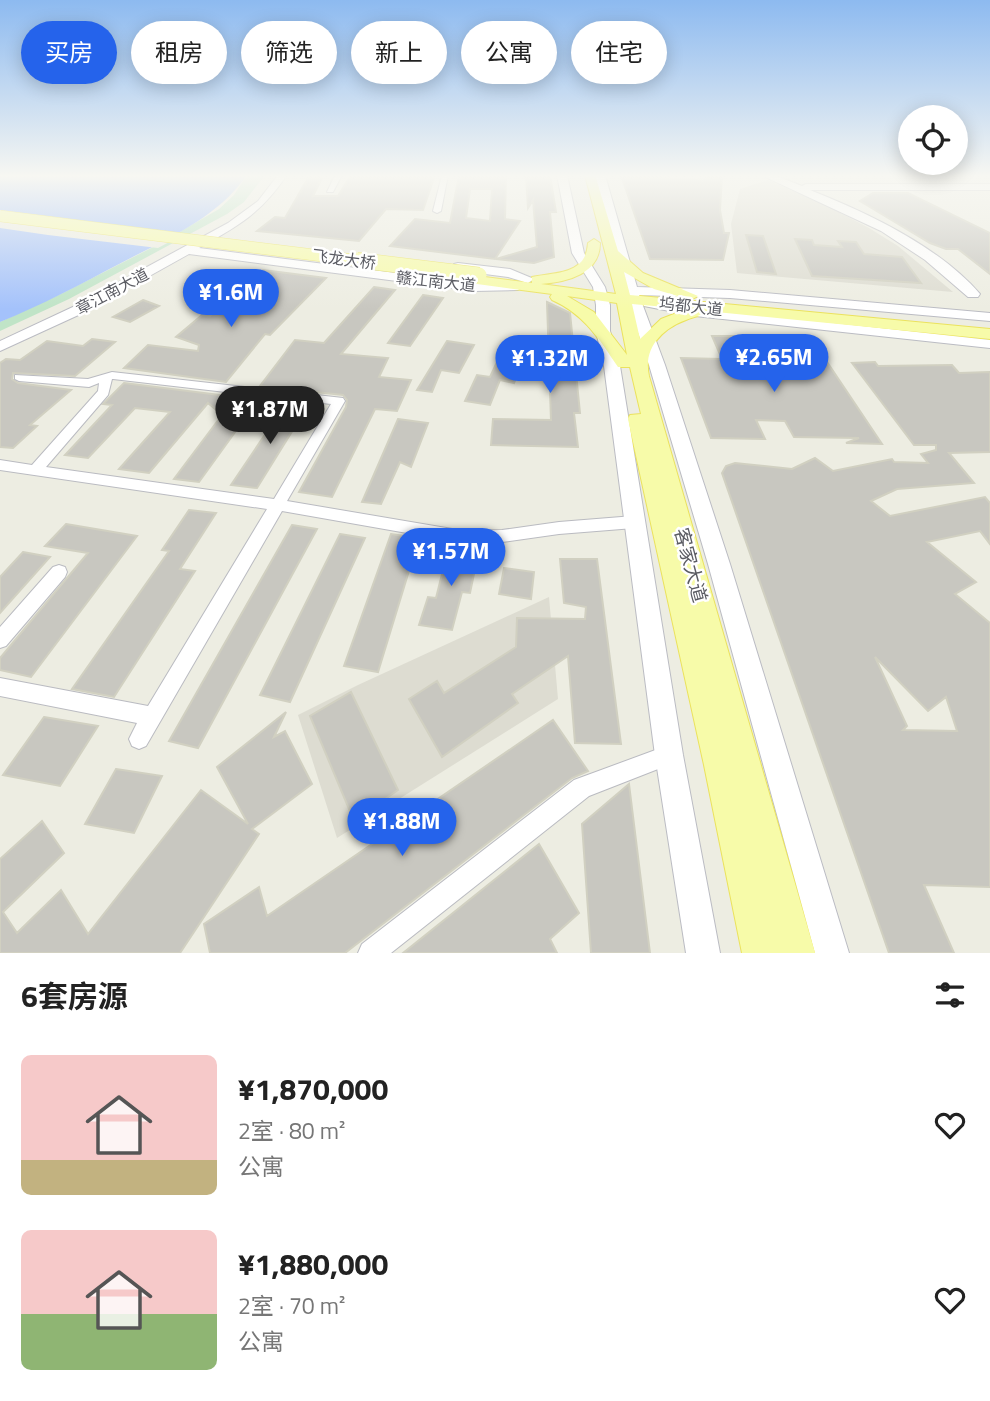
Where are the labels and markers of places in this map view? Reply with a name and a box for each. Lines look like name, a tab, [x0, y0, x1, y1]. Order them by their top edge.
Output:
pin: ¥1.6M	[182, 270, 280, 329]
pin: ¥2.65M	[717, 334, 831, 394]
pin: ¥1.32M	[493, 336, 607, 395]
pin: ¥1.87M	[213, 386, 327, 446]
pin: ¥1.57M	[394, 528, 508, 588]
pin: ¥1.88M	[345, 798, 459, 858]

